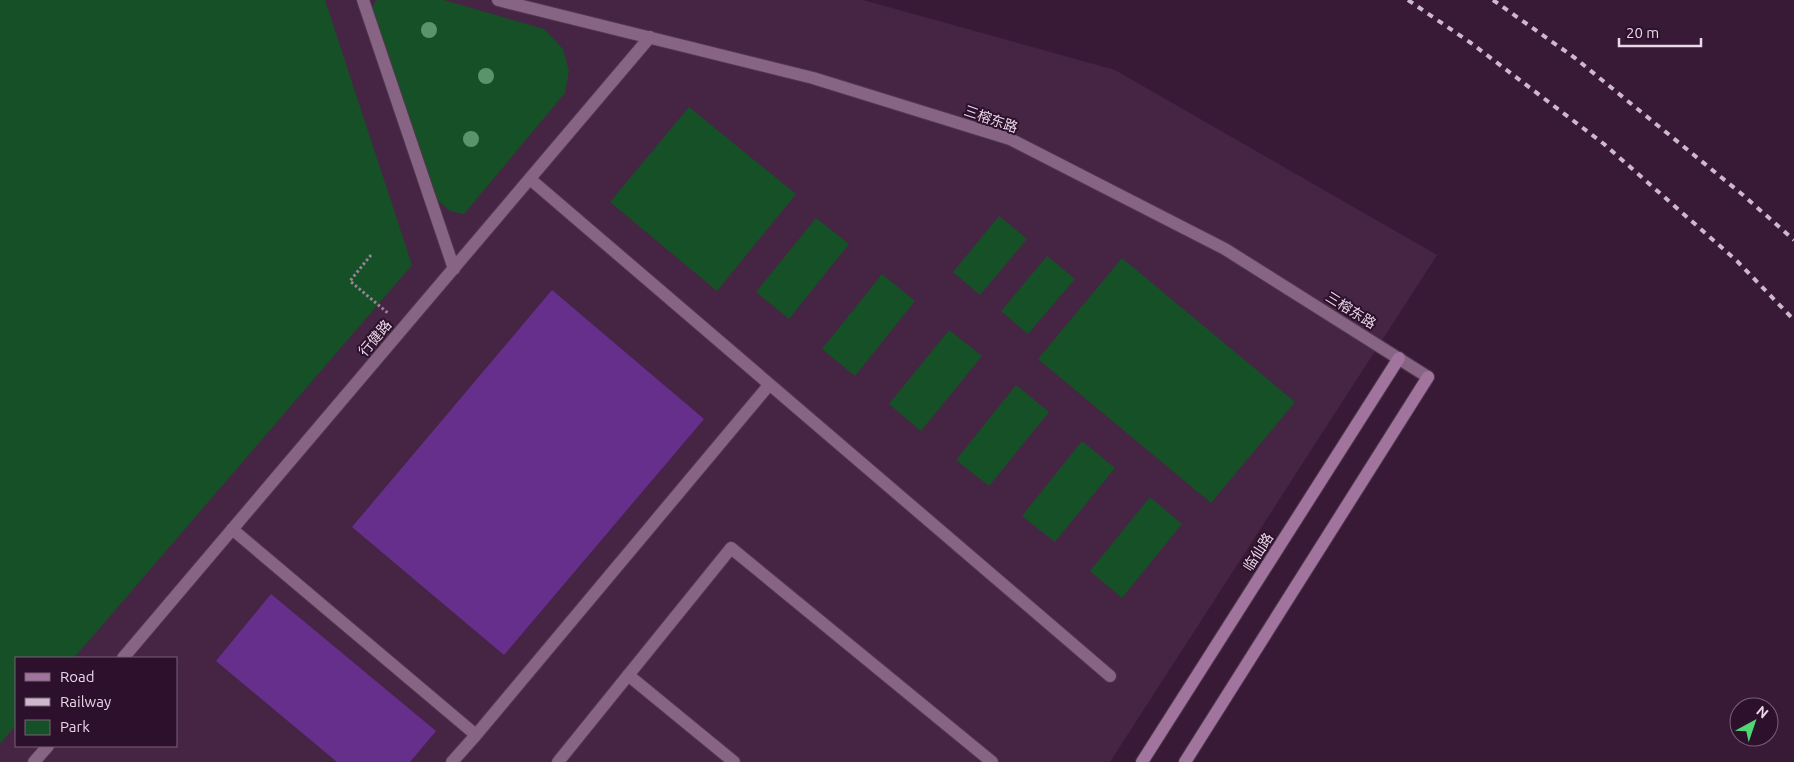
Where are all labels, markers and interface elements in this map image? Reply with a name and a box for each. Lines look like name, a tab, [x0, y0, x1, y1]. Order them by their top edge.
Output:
scale bar	[1619, 15, 1702, 47]
text: 20 m	[1626, 24, 1659, 41]
street label: 三榕东路	[962, 102, 1020, 136]
street label: 三榕东路	[1323, 288, 1379, 332]
street label: 行健路	[355, 317, 395, 359]
street label: 临仙路	[1240, 530, 1276, 574]
legend	[15, 657, 178, 747]
text: Road	[60, 668, 95, 685]
text: Railway	[60, 693, 111, 710]
north arrow	[1729, 697, 1779, 747]
text: N	[1753, 703, 1772, 722]
text: Park	[60, 718, 90, 735]

